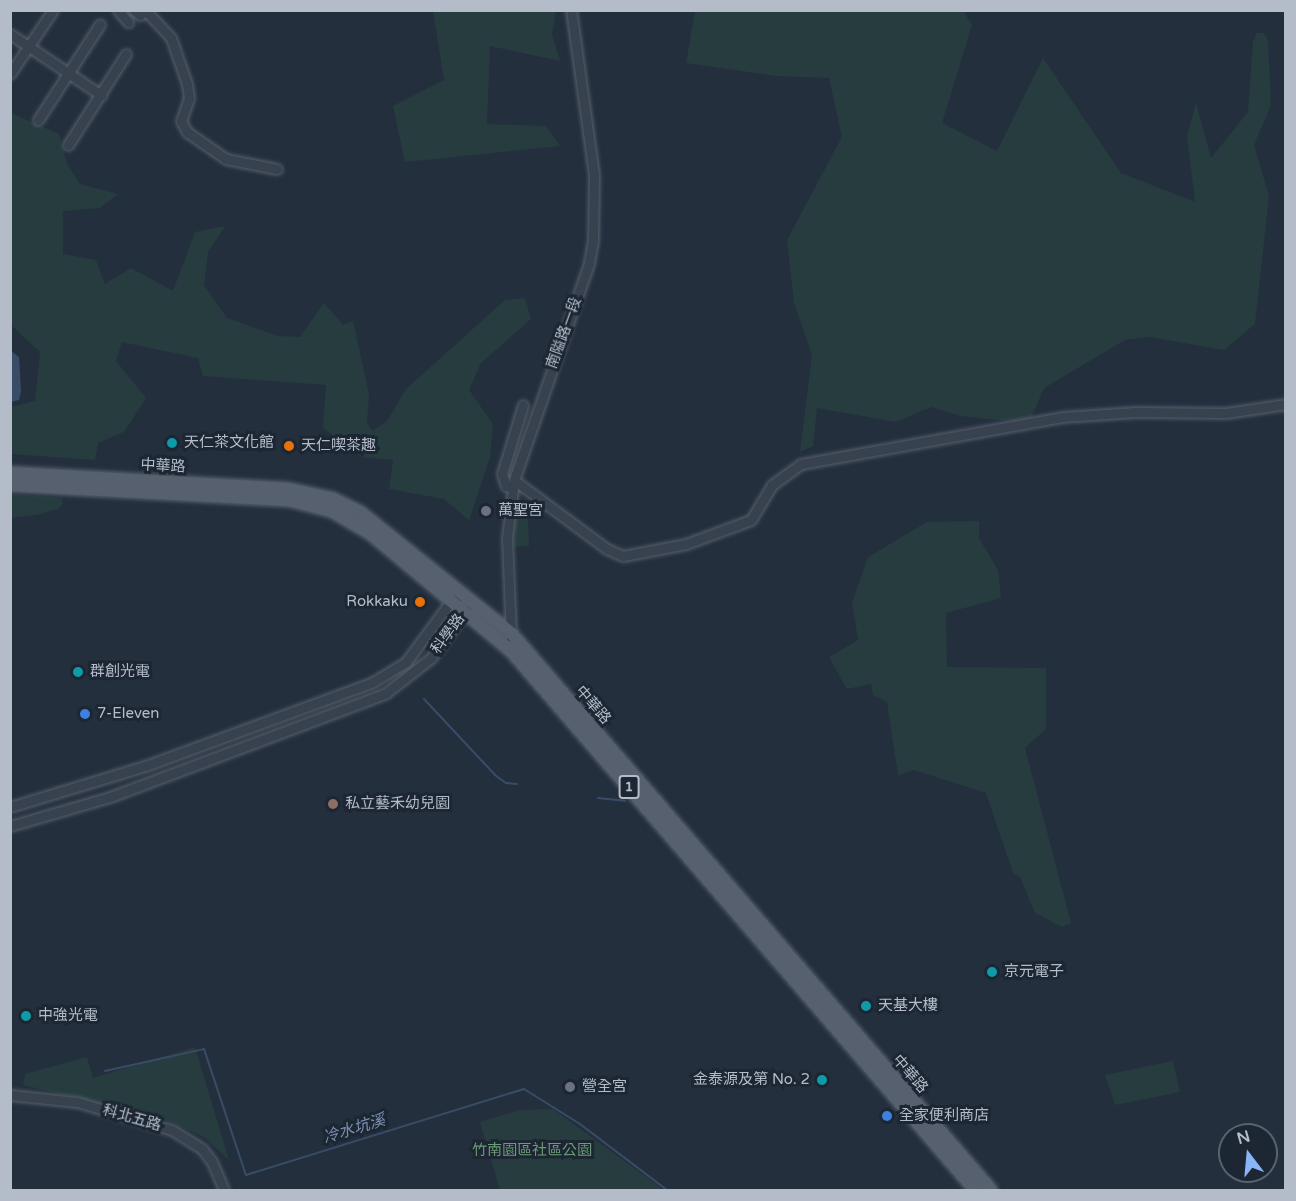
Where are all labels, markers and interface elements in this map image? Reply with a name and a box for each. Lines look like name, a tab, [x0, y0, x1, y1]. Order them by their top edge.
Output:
street label: 南隘路一段	[543, 295, 585, 371]
place label: 天仁茶文化館	[184, 434, 274, 452]
marker: 天仁茶文化館	[165, 436, 179, 450]
place label: 天仁喫茶趣	[301, 437, 376, 455]
marker: 天仁喫茶趣	[282, 439, 296, 453]
street label: 中華路	[140, 456, 186, 476]
place label: 萬聖宮	[498, 502, 543, 520]
marker: 萬聖宮	[479, 504, 493, 518]
place label: Rokkaku	[346, 593, 408, 611]
marker: Rokkaku	[413, 595, 427, 609]
street label: 科學路	[427, 611, 469, 657]
place label: 群創光電	[90, 663, 150, 681]
marker: 群創光電	[71, 665, 85, 679]
street label: 中華路	[571, 682, 615, 728]
place label: 7-Eleven	[97, 705, 159, 723]
marker: 7-Eleven	[78, 707, 92, 721]
road number: 1	[618, 776, 640, 798]
place label: 私立藝禾幼兒園	[345, 795, 450, 813]
marker: 私立藝禾幼兒園	[326, 797, 340, 811]
place label: 京元電子	[1004, 963, 1064, 981]
marker: 京元電子	[985, 965, 999, 979]
place label: 天基大樓	[878, 997, 938, 1015]
marker: 天基大樓	[859, 999, 873, 1013]
place label: 中強光電	[38, 1007, 98, 1025]
marker: 中強光電	[19, 1009, 33, 1023]
street label: 中華路	[888, 1051, 932, 1097]
place label: 金泰源及第 No. 2	[693, 1071, 810, 1089]
marker: 金泰源及第 No. 2	[815, 1073, 829, 1087]
place label: 營全宮	[582, 1078, 627, 1096]
marker: 營全宮	[563, 1080, 577, 1094]
street label: 科北五路	[101, 1101, 163, 1135]
place label: 全家便利商店	[899, 1107, 989, 1125]
marker: 全家便利商店	[880, 1109, 894, 1123]
water label: 冷水坑溪	[321, 1110, 387, 1148]
north arrow	[1218, 1123, 1278, 1183]
text: N	[1235, 1126, 1253, 1149]
park label: 竹南園區社區公園	[472, 1142, 592, 1160]

